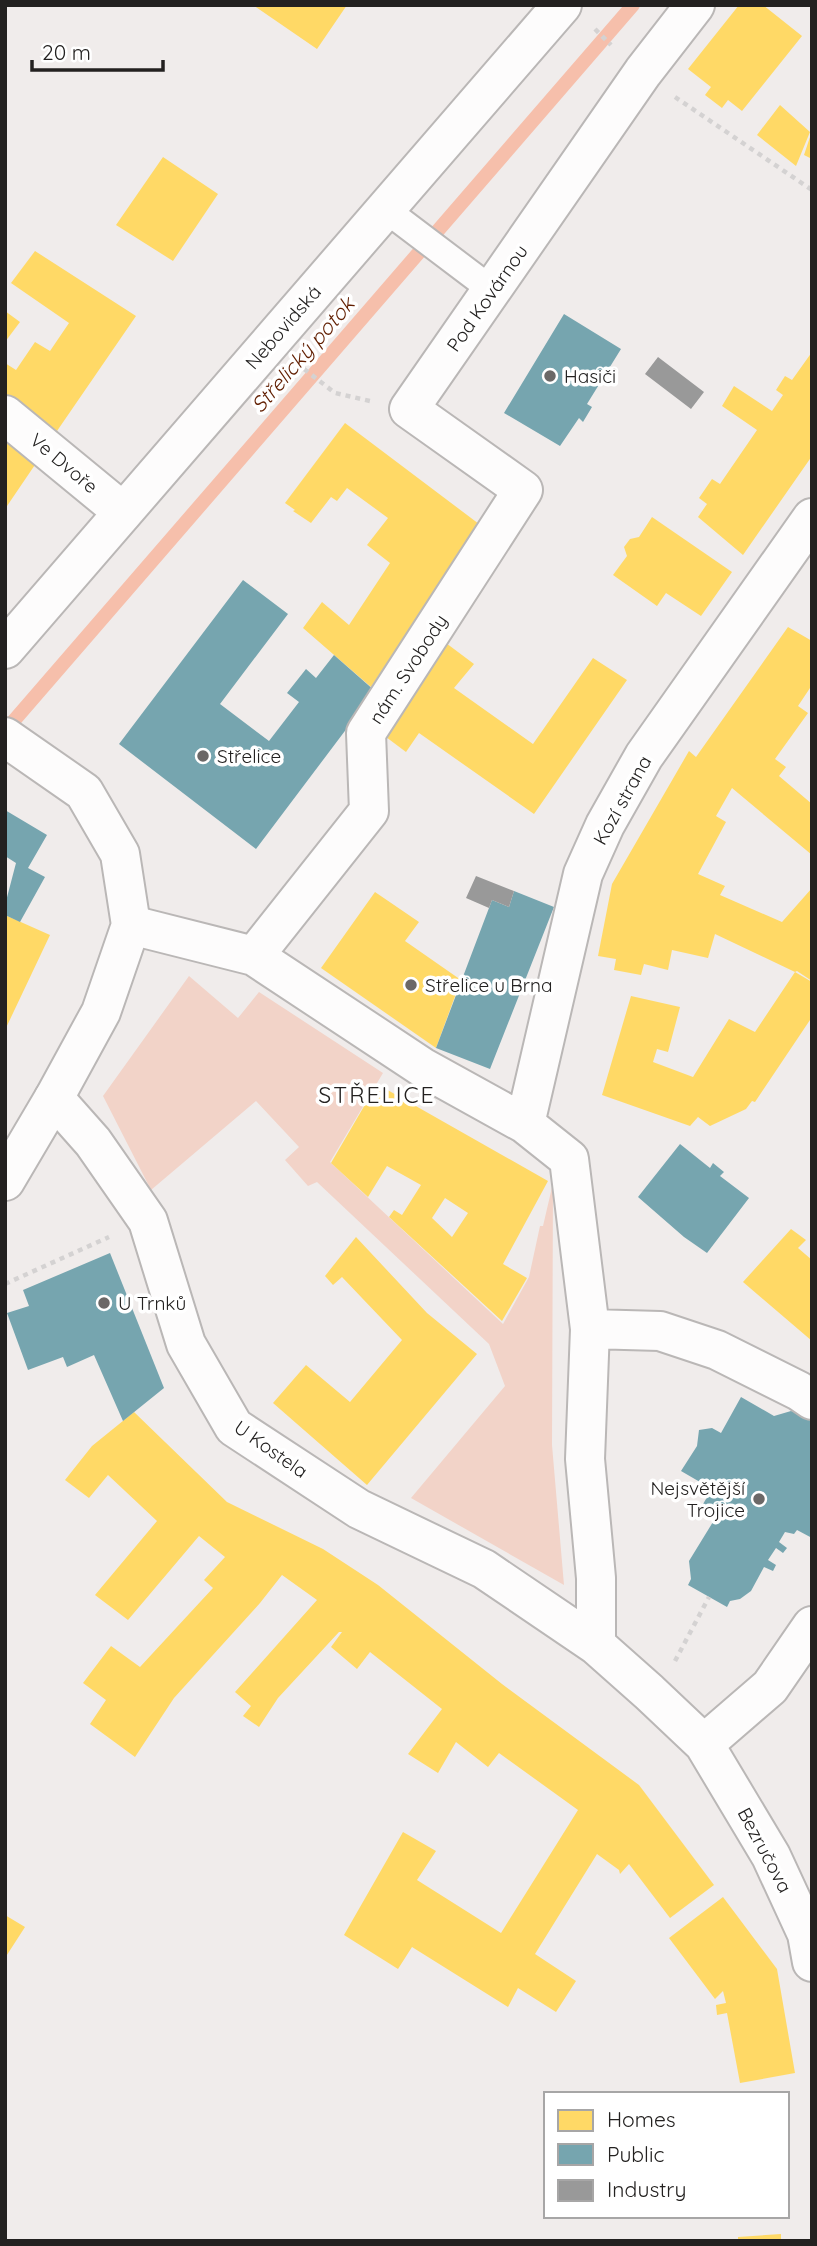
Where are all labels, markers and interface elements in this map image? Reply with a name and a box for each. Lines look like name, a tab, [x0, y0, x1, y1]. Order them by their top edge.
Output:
scale bar	[32, 28, 163, 72]
text: 20 m	[42, 39, 91, 65]
street label: Pod Kovárnou	[441, 240, 533, 356]
street label: Nebovidská	[240, 280, 326, 374]
water label: Střelický potok	[245, 290, 361, 417]
place label: Hasiči	[564, 364, 616, 388]
marker: Hasiči	[542, 368, 558, 384]
street label: Ve Dvoře	[25, 428, 103, 498]
street label: nám. Svobody	[364, 610, 452, 728]
place label: Střelice	[217, 744, 281, 768]
marker: Střelice	[195, 748, 211, 764]
street label: Kozí strana	[588, 751, 656, 849]
place label: Střelice u Brna	[425, 973, 553, 997]
marker: Střelice u Brna	[403, 977, 419, 993]
district label: STŘELICE	[318, 1080, 436, 1109]
place label: U Trnků	[118, 1291, 186, 1315]
marker: U Trnků	[96, 1295, 112, 1311]
street label: U Kostela	[230, 1415, 312, 1483]
place label: Nejsvětější Trojice	[651, 1476, 746, 1522]
marker: Nejsvětější Trojice	[751, 1491, 767, 1507]
street label: Bezručova	[733, 1803, 797, 1897]
legend	[544, 2092, 789, 2218]
text: Homes	[607, 2106, 676, 2132]
text: Public	[607, 2141, 664, 2167]
text: Industry	[607, 2176, 686, 2202]

